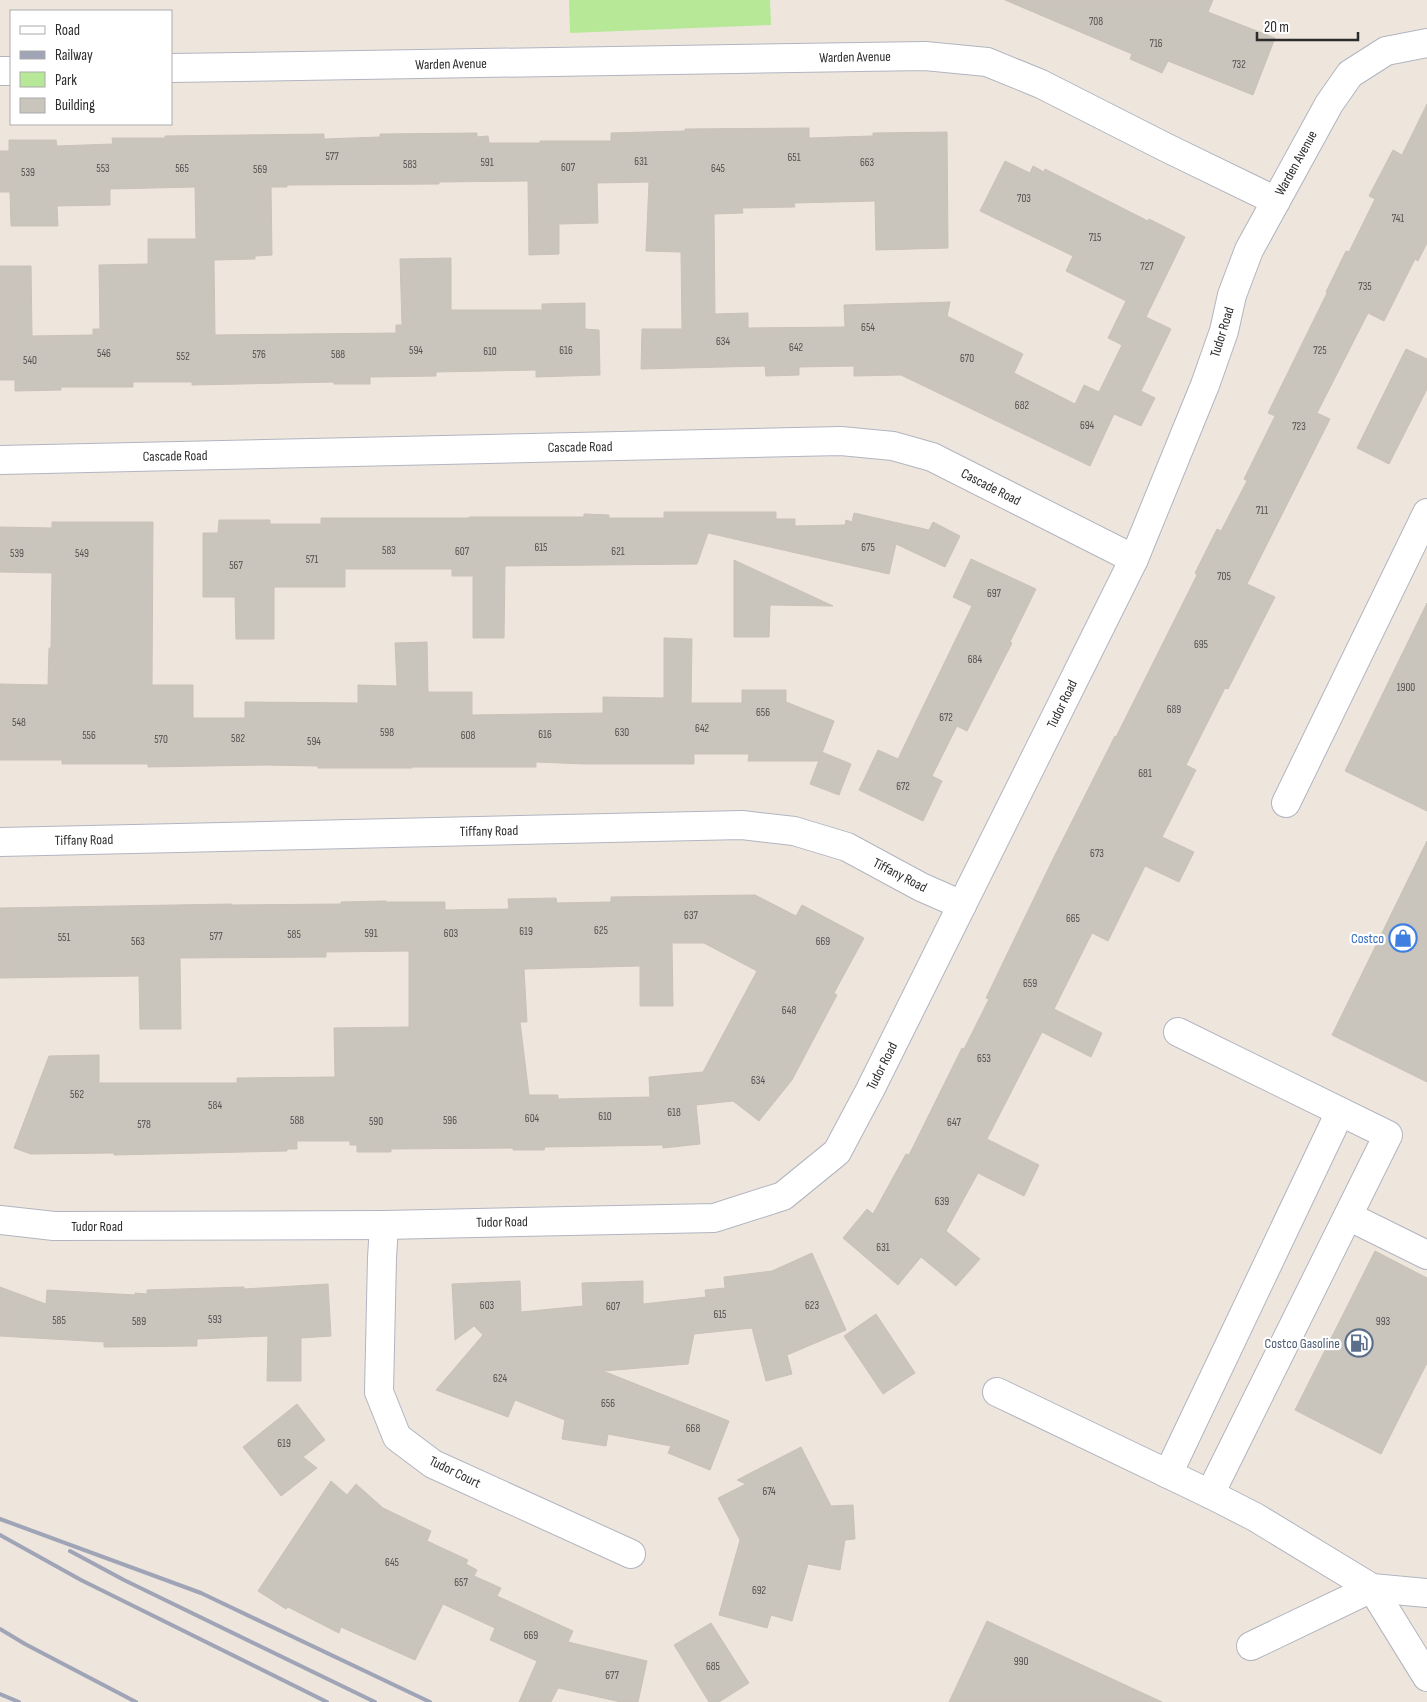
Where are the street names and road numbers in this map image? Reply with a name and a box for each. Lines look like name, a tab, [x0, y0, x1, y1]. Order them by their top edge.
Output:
street label: Warden Avenue	[819, 48, 891, 66]
street label: Warden Avenue	[415, 55, 487, 73]
street label: Warden Avenue	[1271, 127, 1321, 199]
street label: Tudor Road	[1206, 305, 1238, 359]
street label: Cascade Road	[547, 438, 613, 456]
street label: Cascade Road	[142, 447, 208, 465]
street label: Cascade Road	[958, 465, 1024, 509]
street label: Tudor Road	[1043, 677, 1081, 731]
street label: Tiffany Road	[460, 822, 519, 840]
street label: Tiffany Road	[55, 831, 114, 849]
street label: Tiffany Road	[870, 854, 930, 896]
street label: Tudor Road	[863, 1039, 901, 1093]
street label: Tudor Road	[476, 1213, 528, 1231]
street label: Tudor Road	[71, 1218, 123, 1235]
street label: Tudor Court	[426, 1452, 484, 1492]

